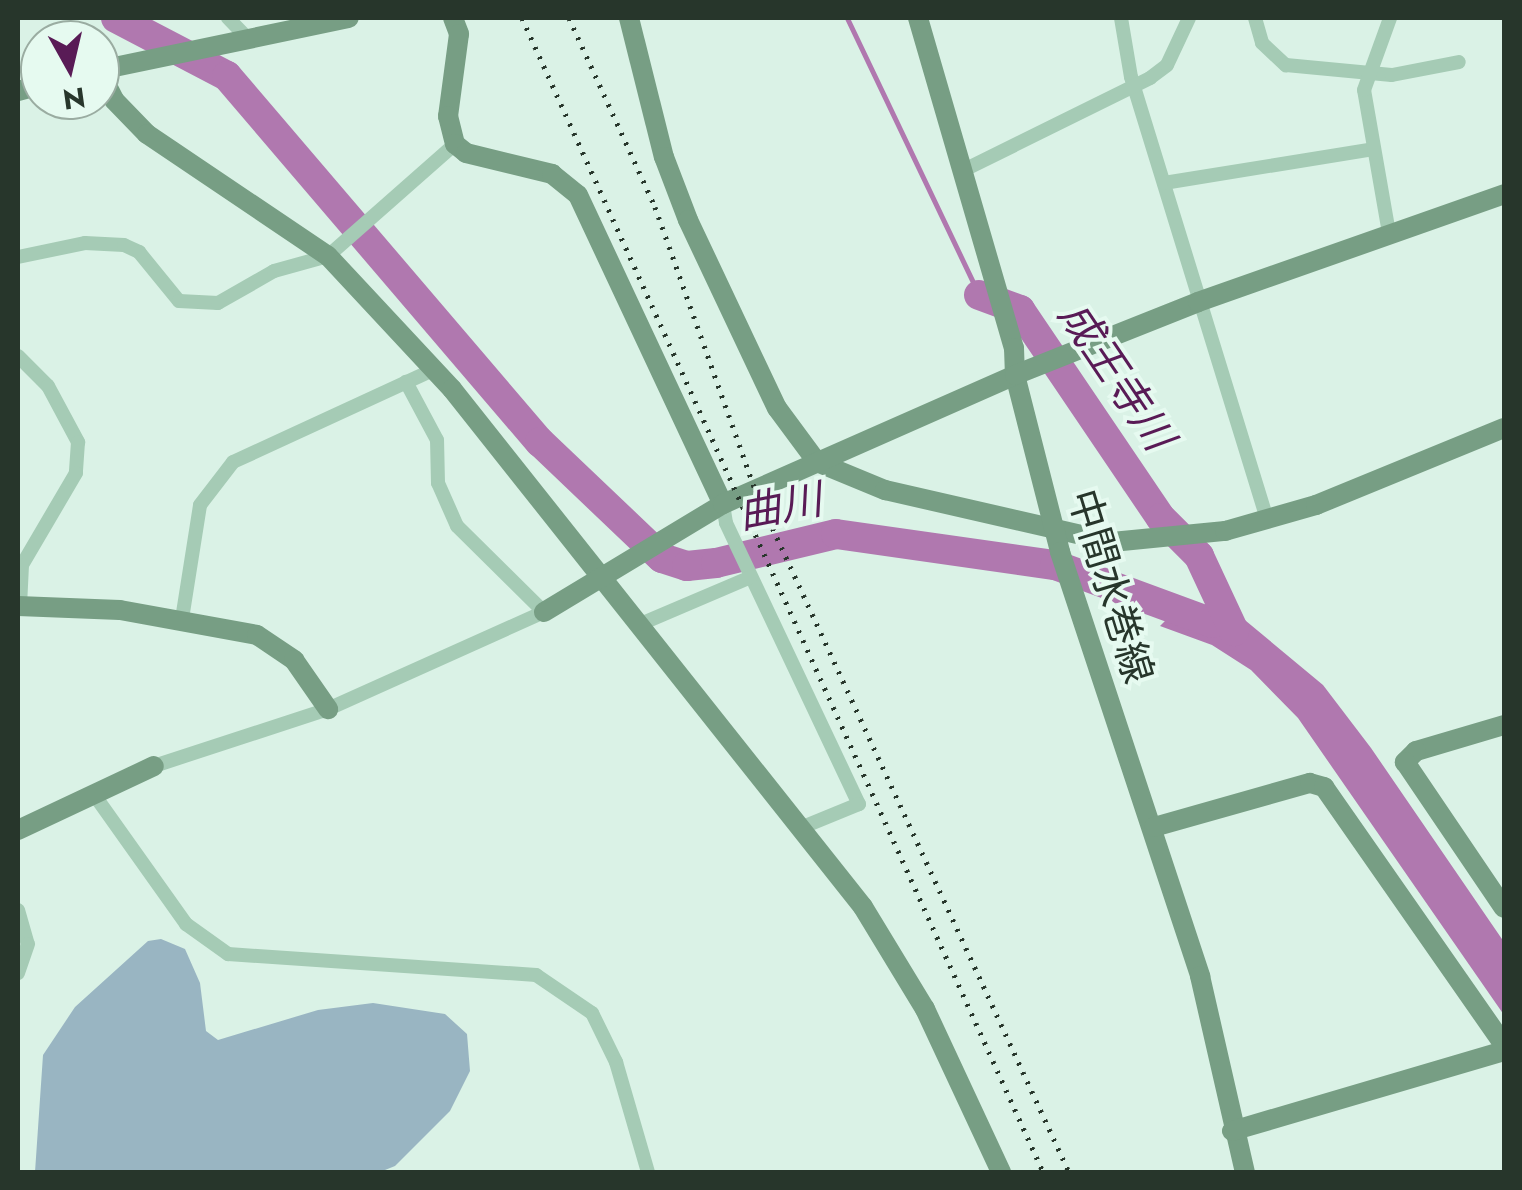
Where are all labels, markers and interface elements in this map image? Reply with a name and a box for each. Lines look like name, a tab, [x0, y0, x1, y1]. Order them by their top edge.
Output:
north arrow	[20, 20, 120, 120]
text: N	[60, 76, 88, 120]
water label: 成王寺川	[1048, 292, 1184, 460]
water label: 曲川	[734, 474, 826, 540]
street label: 中間水巻線	[1059, 483, 1163, 689]

